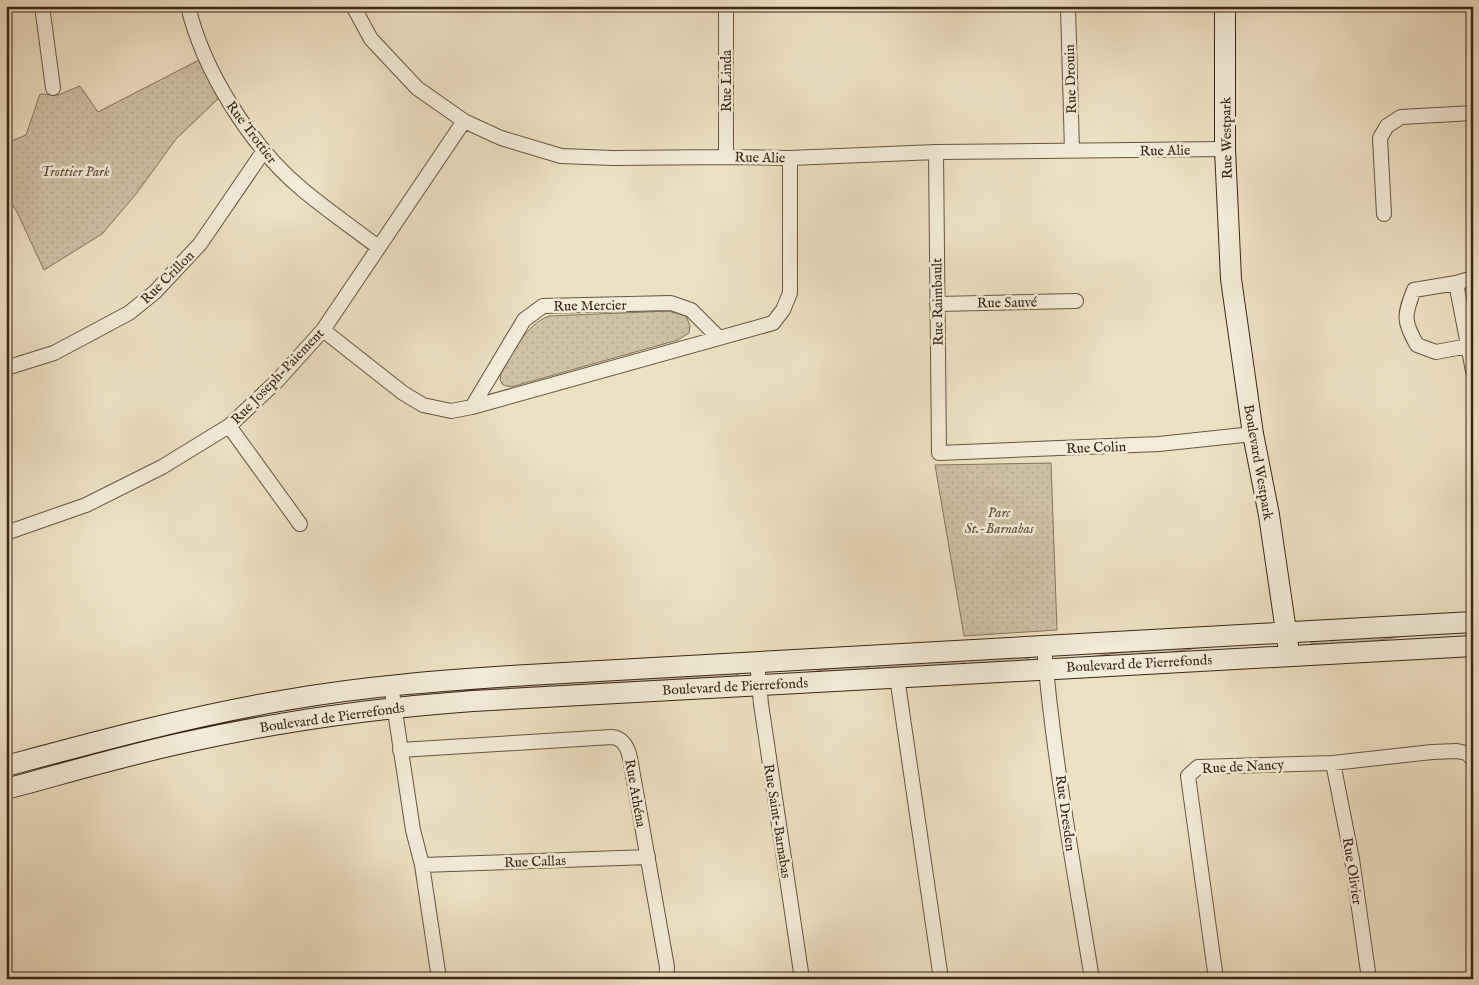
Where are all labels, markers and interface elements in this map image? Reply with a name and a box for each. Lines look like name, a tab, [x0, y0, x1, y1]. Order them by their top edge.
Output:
street label: Rue Drouin	[1061, 43, 1081, 114]
street label: Rue Linda	[718, 49, 736, 112]
street label: Rue Westpark	[1217, 96, 1237, 179]
street label: Rue Trottier	[222, 98, 281, 168]
street label: Rue Alie	[1139, 142, 1191, 160]
street label: Rue Alie	[734, 149, 786, 167]
park label: Trottier Park	[41, 163, 110, 181]
street label: Rue Crillon	[137, 247, 199, 308]
street label: Rue Raimbault	[928, 258, 948, 346]
street label: Rue Sauvé	[977, 293, 1038, 313]
street label: Rue Mercier	[553, 296, 627, 316]
street label: Rue Joseph-Paiement	[227, 325, 328, 428]
street label: Boulevard Westpark	[1239, 403, 1277, 522]
street label: Rue Colin	[1066, 438, 1127, 458]
park label: Parc St.-Barnabas	[964, 504, 1035, 538]
street label: Boulevard de Pierrefonds	[1066, 651, 1213, 677]
street label: Boulevard de Pierrefonds	[662, 674, 809, 700]
street label: Boulevard de Pierrefonds	[258, 699, 406, 737]
street label: Rue de Nancy	[1201, 756, 1285, 778]
street label: Rue Athéna	[620, 758, 650, 830]
street label: Rue Saint-Barnabas	[759, 763, 795, 880]
street label: Rue Dresden	[1051, 774, 1079, 853]
street label: Rue Olivier	[1338, 836, 1366, 906]
street label: Rue Callas	[504, 852, 566, 872]

